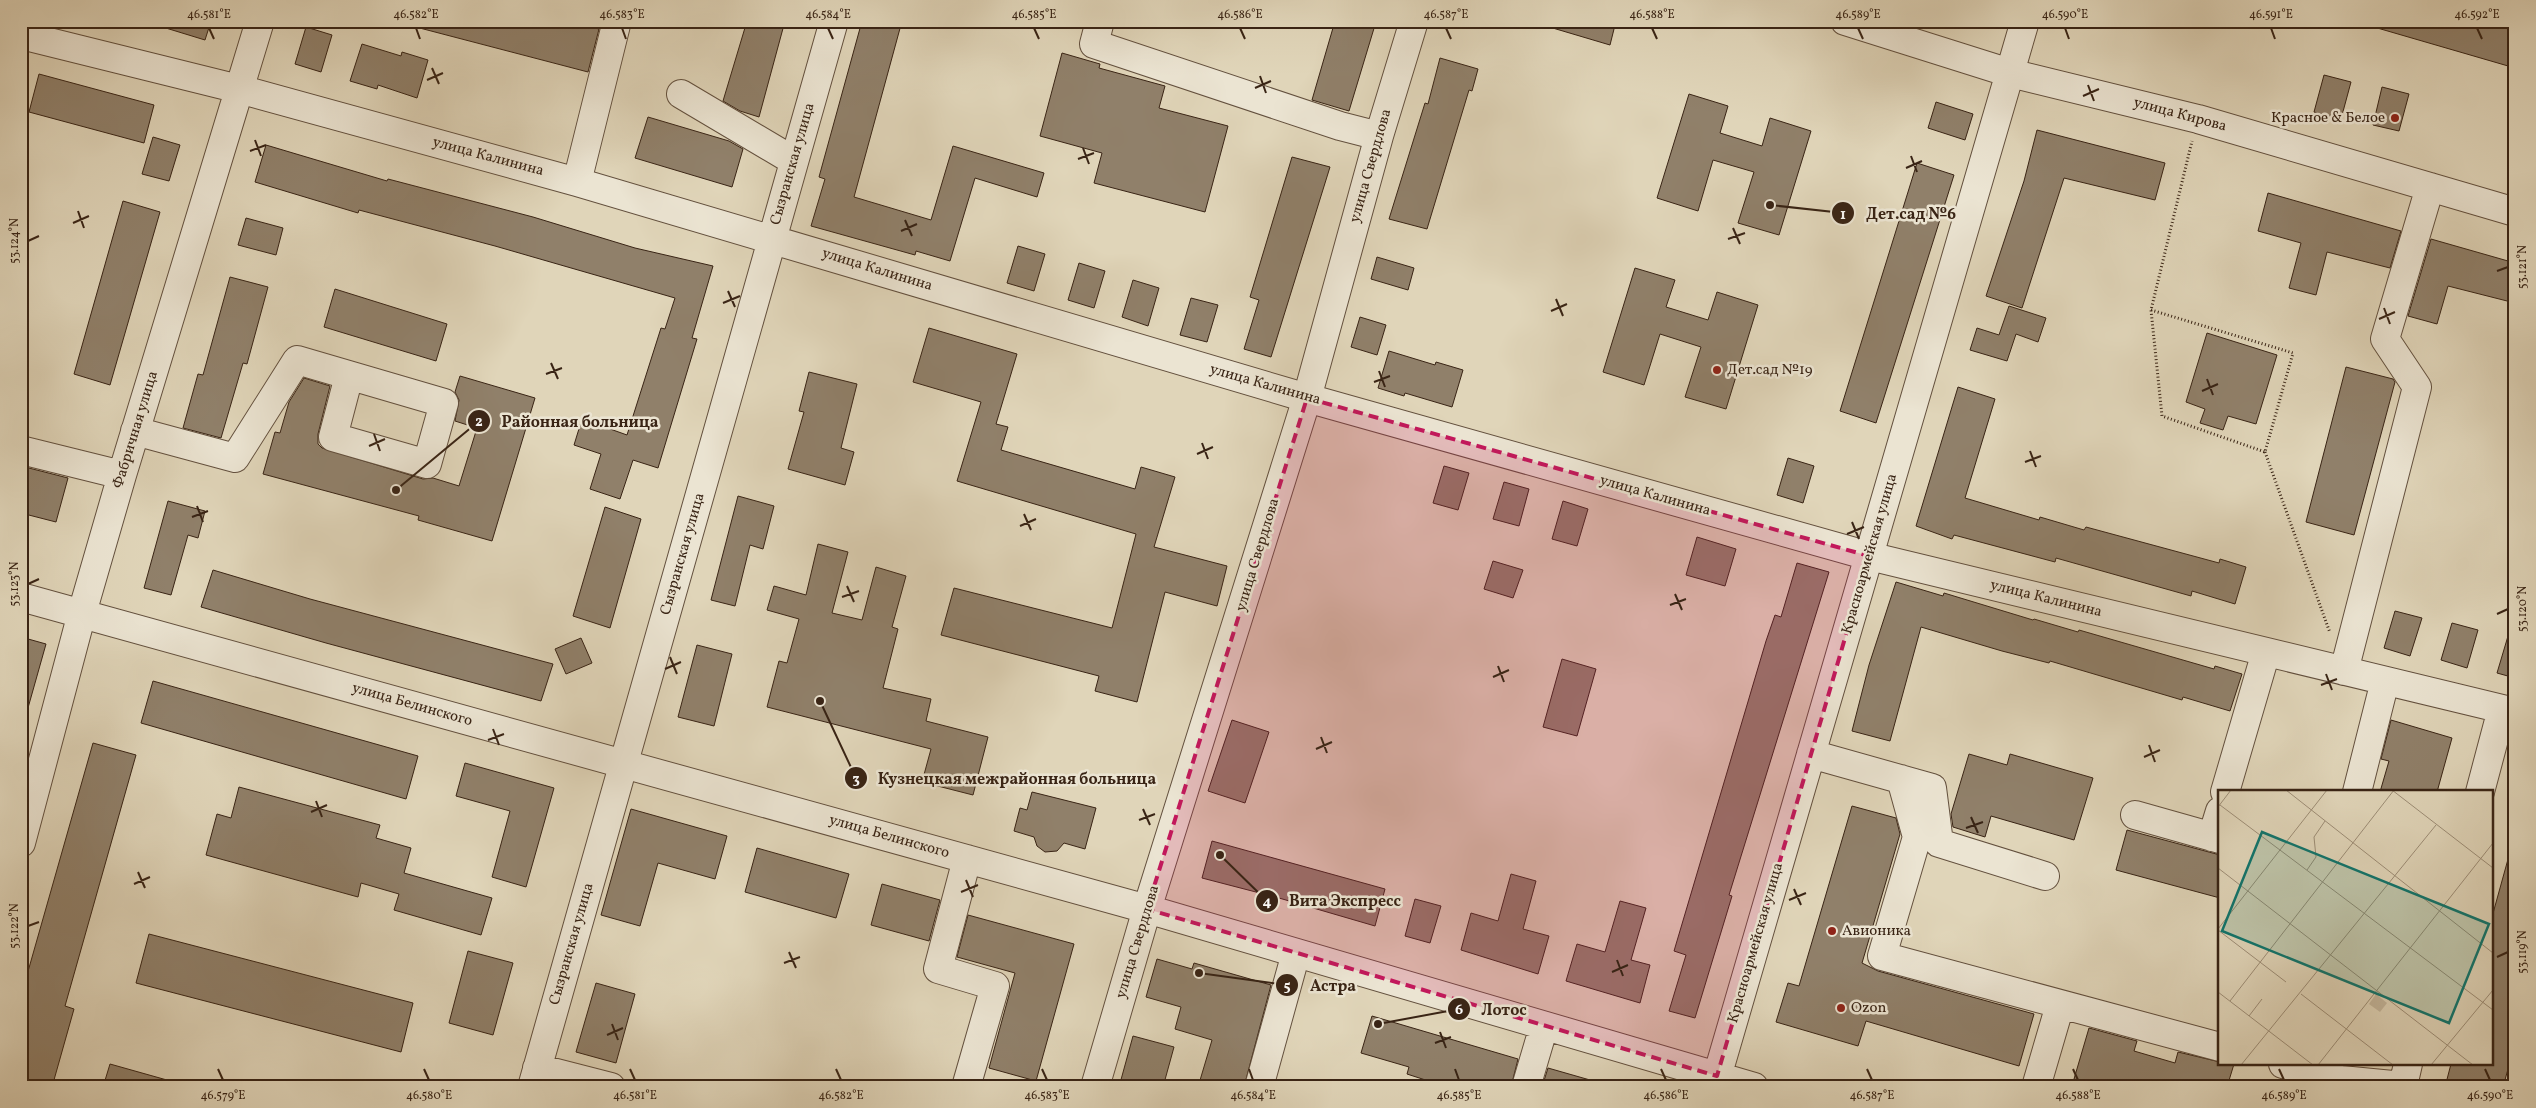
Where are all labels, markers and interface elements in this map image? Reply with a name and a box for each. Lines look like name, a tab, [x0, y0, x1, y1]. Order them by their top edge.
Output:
text: 46.581°E	[187, 7, 231, 23]
text: 46.582°E	[393, 7, 439, 23]
text: 46.583°E	[599, 7, 645, 23]
text: 46.584°E	[805, 7, 851, 23]
text: 46.585°E	[1012, 7, 1056, 23]
text: 46.586°E	[1217, 7, 1263, 23]
text: 46.587°E	[1423, 7, 1469, 23]
text: 46.588°E	[1629, 7, 1675, 23]
text: 46.589°E	[1835, 7, 1881, 23]
text: 46.590°E	[2042, 7, 2088, 23]
text: 46.591°E	[2249, 7, 2293, 23]
text: 46.592°E	[2454, 7, 2500, 23]
street label: улица Кирова	[2131, 92, 2229, 138]
street label: Сызранская улица	[765, 100, 821, 228]
street label: улица Свердлова	[1345, 107, 1397, 225]
place label: Красное & Белое	[2271, 108, 2385, 129]
marker: Красное & Белое	[2389, 112, 2401, 124]
street label: улица Калинина	[430, 132, 546, 182]
callout: Дет.сад №6	[1831, 198, 1966, 229]
text: Дет.сад №6	[1866, 204, 1956, 226]
text: 1	[1840, 205, 1846, 226]
text: 53.124°N	[7, 218, 23, 264]
street label: улица Калинина	[819, 243, 935, 297]
text: 53.121°N	[2515, 245, 2531, 289]
street label: улица Калинина	[1207, 359, 1323, 411]
place label: Дет.сад №19	[1727, 360, 1813, 381]
marker: Дет.сад №19	[1711, 364, 1723, 376]
street label: Фабричная улица	[108, 369, 164, 491]
callout: Районная больница	[466, 405, 668, 436]
text: 2	[475, 412, 483, 433]
text: Районная больница	[501, 412, 659, 434]
street label: улица Калинина	[1597, 470, 1713, 522]
street label: Красноармейская улица	[1837, 471, 1903, 637]
street label: Сызранская улица	[655, 490, 711, 618]
street label: улица Свердлова	[1231, 496, 1285, 614]
text: 53.123°N	[7, 561, 23, 607]
street label: улица Калинина	[1988, 575, 2104, 623]
text: 53.120°N	[2515, 586, 2531, 632]
street label: улица Белинского	[349, 678, 475, 732]
callout: Кузнецкая межрайонная больница	[843, 763, 1167, 794]
text: 3	[852, 769, 860, 790]
text: Кузнецкая межрайонная больница	[878, 769, 1157, 791]
inset map	[2218, 790, 2494, 1066]
street label: улица Белинского	[826, 810, 952, 864]
street label: Красноармейская улица	[1723, 860, 1789, 1026]
street label: Сызранская улица	[544, 880, 600, 1008]
street label: улица Свердлова	[1111, 883, 1165, 1001]
callout: Вита Экспресс	[1254, 885, 1412, 916]
text: Вита Экспресс	[1289, 891, 1402, 913]
text: 4	[1262, 892, 1272, 913]
text: 53.122°N	[7, 903, 23, 949]
place label: Авионика	[1842, 921, 1911, 942]
marker: Авионика	[1826, 925, 1838, 937]
text: 53.119°N	[2515, 930, 2531, 974]
callout: Астра	[1274, 970, 1366, 1001]
text: 5	[1283, 976, 1291, 997]
text: Астра	[1310, 976, 1356, 998]
callout: Лотос	[1447, 994, 1537, 1025]
place label: Ozon	[1851, 998, 1886, 1019]
text: 6	[1455, 1000, 1463, 1021]
text: Лотос	[1481, 1000, 1527, 1022]
marker: Ozon	[1835, 1002, 1847, 1014]
text: 46.579°E	[201, 1088, 245, 1104]
text: 46.580°E	[406, 1088, 452, 1104]
text: 46.581°E	[613, 1088, 657, 1104]
text: 46.582°E	[818, 1088, 864, 1104]
text: 46.583°E	[1024, 1088, 1070, 1104]
text: 46.584°E	[1230, 1088, 1276, 1104]
text: 46.585°E	[1437, 1088, 1481, 1104]
text: 46.586°E	[1643, 1088, 1689, 1104]
text: 46.587°E	[1849, 1088, 1895, 1104]
text: 46.588°E	[2055, 1088, 2101, 1104]
text: 46.589°E	[2261, 1088, 2307, 1104]
text: 46.590°E	[2467, 1088, 2513, 1104]

